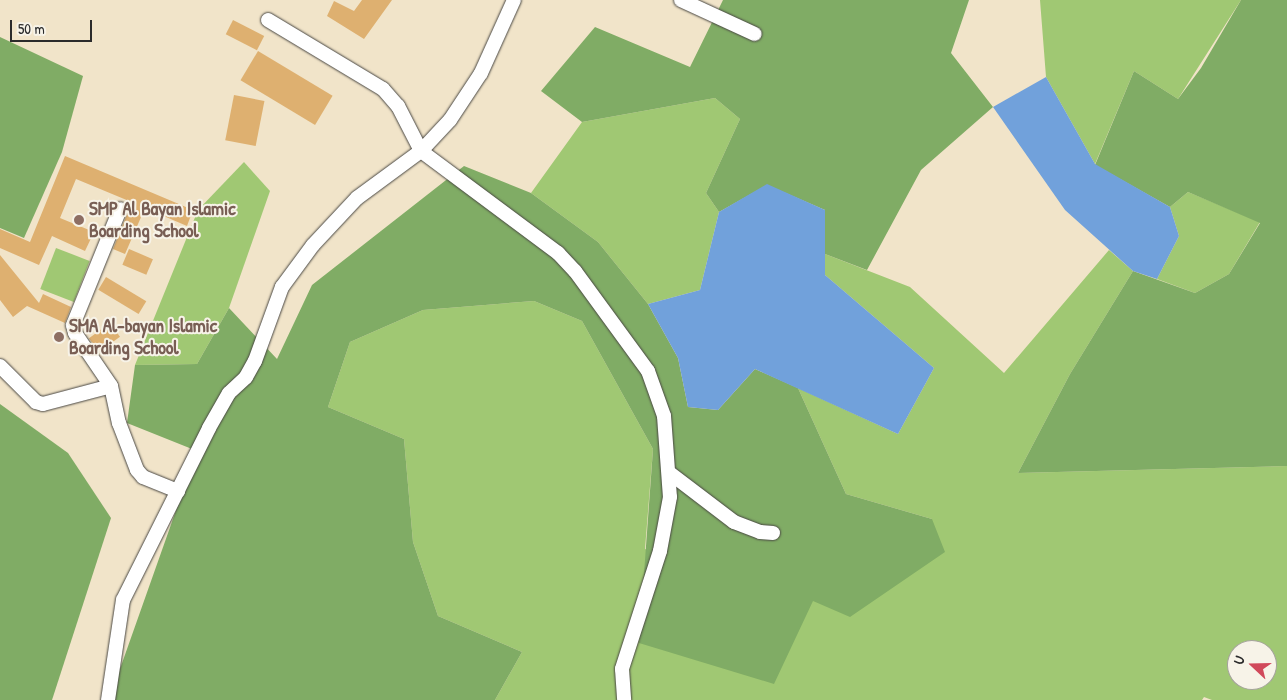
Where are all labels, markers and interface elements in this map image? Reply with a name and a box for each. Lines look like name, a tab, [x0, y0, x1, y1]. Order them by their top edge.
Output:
scale bar	[12, 10, 95, 42]
text: 50 m	[18, 18, 45, 39]
place label: SMP Al Bayan Islamic Boarding School	[89, 198, 236, 242]
marker: SMP Al Bayan Islamic Boarding School	[73, 214, 85, 226]
place label: SMA Al-bayan Islamic Boarding School	[69, 315, 217, 359]
marker: SMA Al-bayan Islamic Boarding School	[53, 331, 65, 343]
north arrow	[1227, 640, 1277, 690]
text: U	[1228, 653, 1249, 667]

